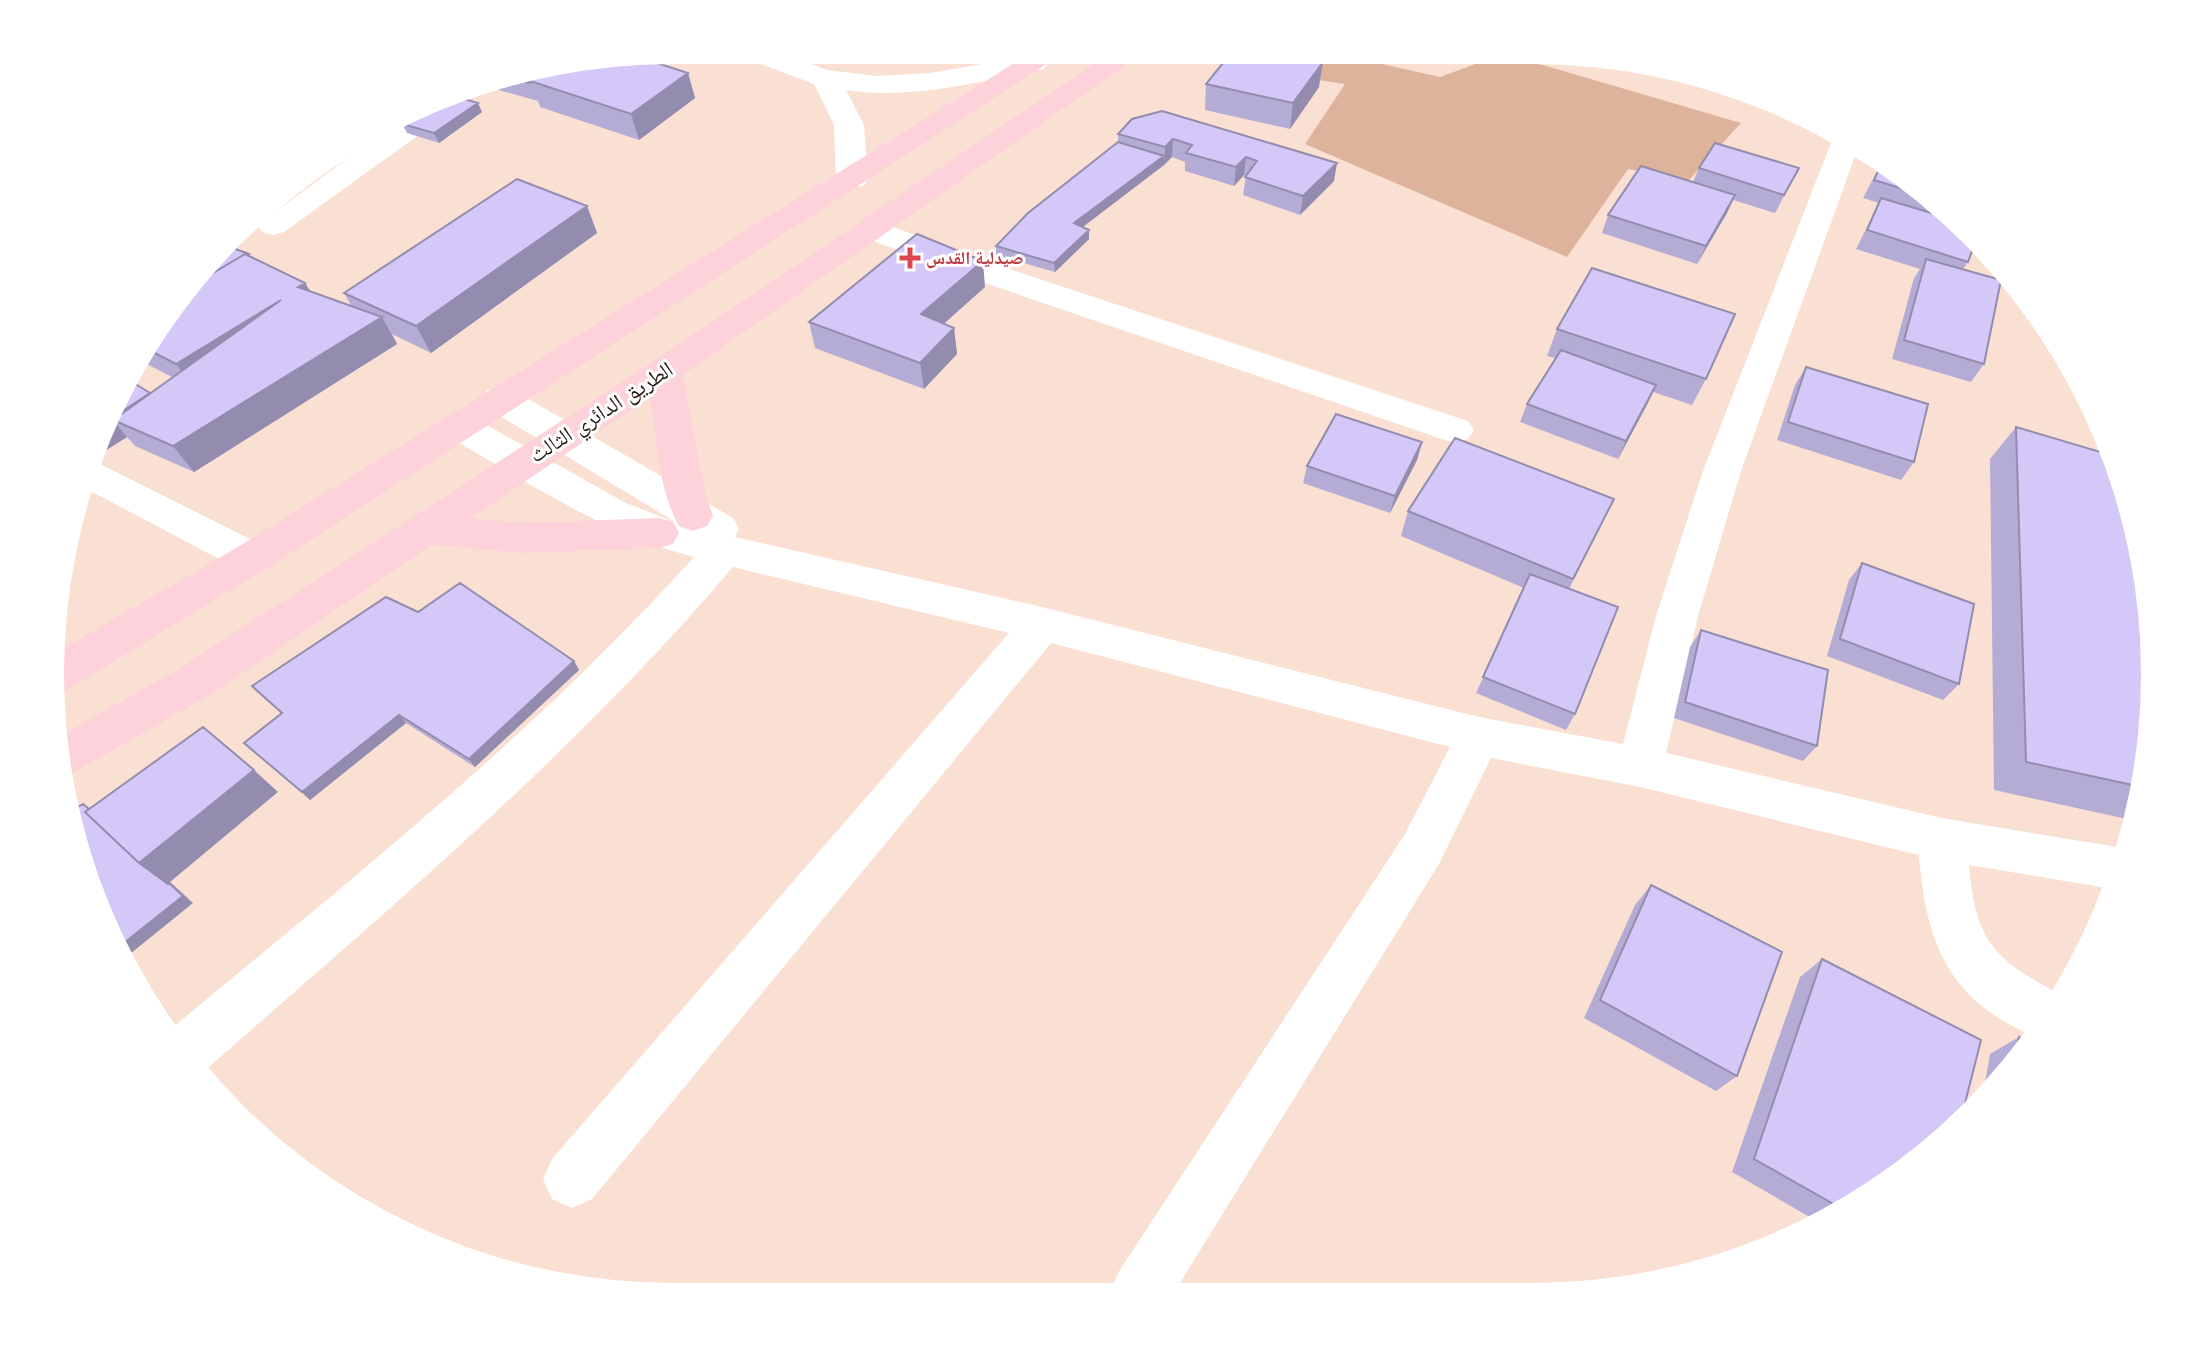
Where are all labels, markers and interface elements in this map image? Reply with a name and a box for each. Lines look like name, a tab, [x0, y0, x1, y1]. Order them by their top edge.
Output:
place label: صيدلية القدس	[926, 247, 1024, 269]
marker: صيدلية القدس	[901, 249, 919, 267]
street label: الطريق الدائري الثالث	[524, 355, 680, 472]

